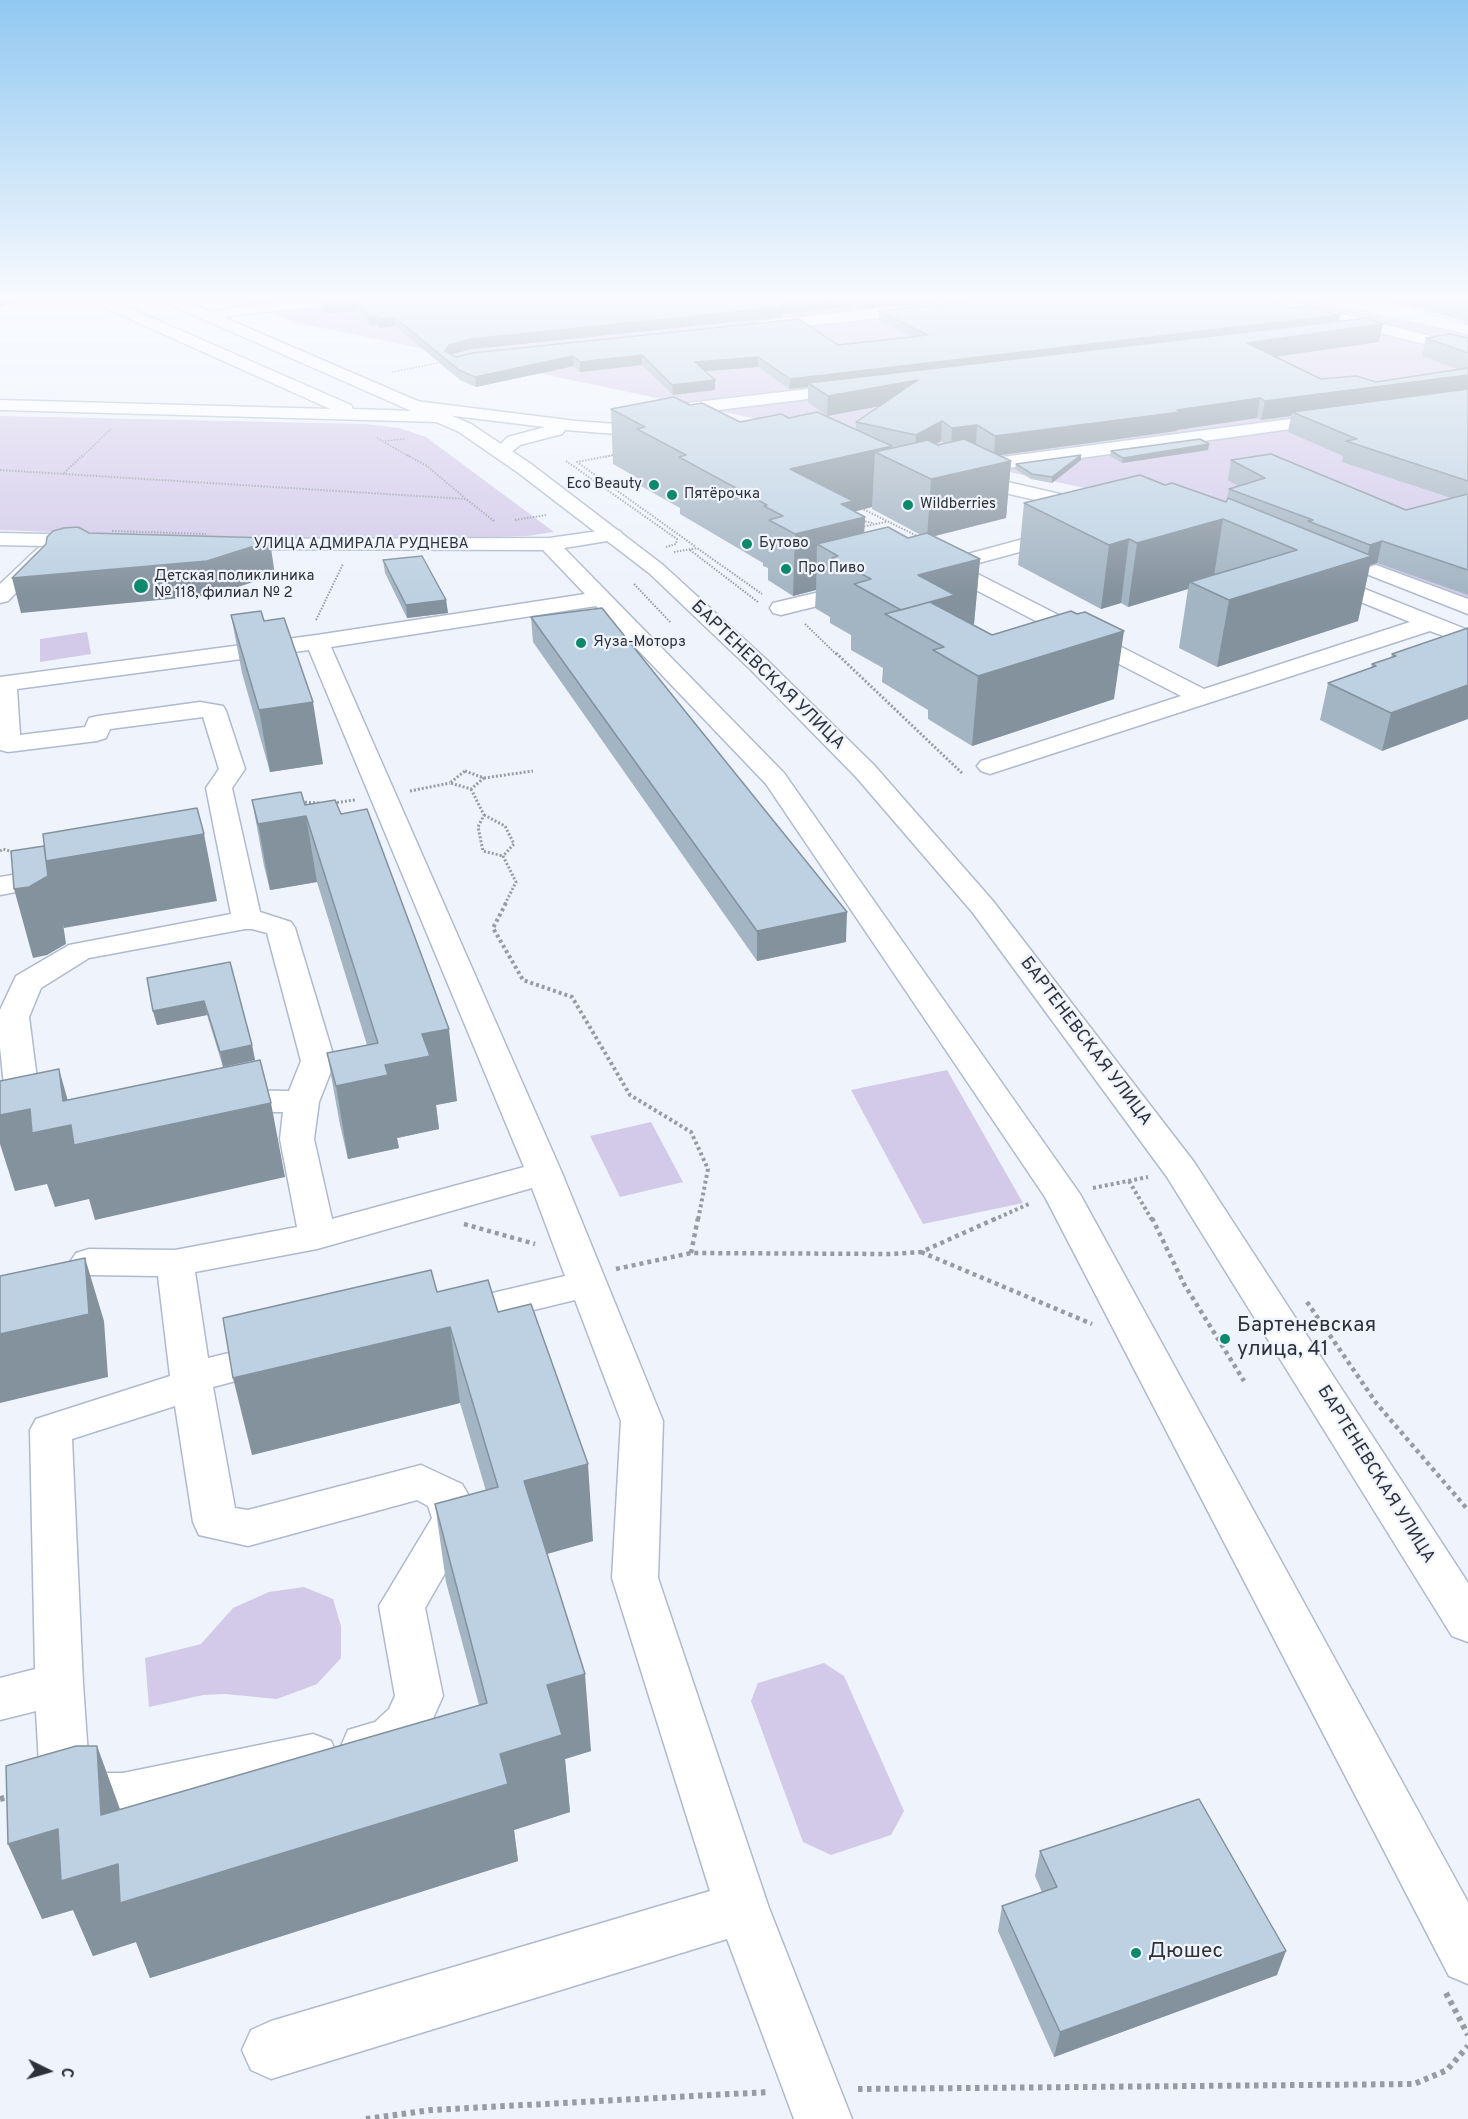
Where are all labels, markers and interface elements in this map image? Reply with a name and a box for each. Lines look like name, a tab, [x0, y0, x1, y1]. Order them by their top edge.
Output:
place label: Eco Beauty	[566, 476, 642, 494]
marker: Eco Beauty	[647, 478, 661, 492]
place label: Пятёрочка	[684, 486, 760, 504]
marker: Пятёрочка	[665, 488, 679, 502]
place label: Wildberries	[920, 496, 996, 514]
marker: Wildberries	[901, 498, 915, 512]
place label: Бутово	[759, 535, 809, 553]
street label: УЛИЦА АДМИРАЛА РУДНЕВА	[253, 536, 469, 554]
marker: Бутово	[740, 537, 754, 551]
place label: Про Пиво	[798, 560, 865, 578]
marker: Про Пиво	[779, 562, 793, 576]
place label: Детская поликлиника № 118, филиал № 2	[154, 568, 314, 603]
marker: Детская поликлиника № 118, филиал № 2	[132, 577, 150, 595]
street label: БАРТЕНЕВСКАЯ УЛИЦА	[686, 597, 848, 755]
place label: Яуза-Моторз	[593, 634, 686, 652]
marker: Яуза-Моторз	[574, 636, 588, 650]
street label: БАРТЕНЕВСКАЯ УЛИЦА	[1014, 953, 1156, 1131]
place label: Бартеневская улица, 41	[1237, 1314, 1376, 1364]
marker: Бартеневская улица, 41	[1218, 1332, 1232, 1346]
street label: БАРТЕНЕВСКАЯ УЛИЦА	[1311, 1382, 1439, 1568]
place label: Дюшес	[1148, 1940, 1223, 1966]
marker: Дюшес	[1129, 1946, 1143, 1960]
north arrow	[18, 2041, 78, 2101]
text: С	[56, 2067, 76, 2079]

